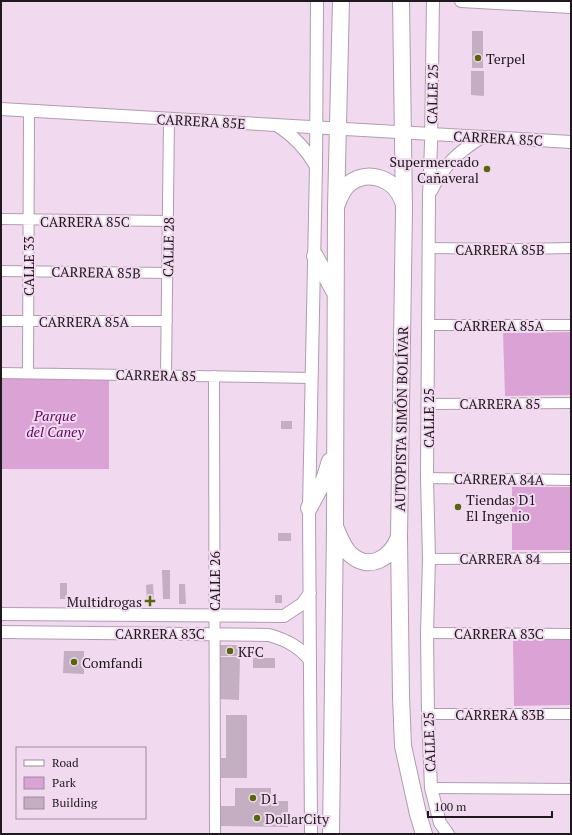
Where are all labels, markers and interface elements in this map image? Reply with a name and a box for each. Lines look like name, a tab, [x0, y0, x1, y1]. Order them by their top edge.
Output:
place label: Terpel	[486, 49, 525, 68]
marker: Terpel	[473, 53, 483, 63]
street label: CALLE 25	[422, 64, 442, 124]
street label: CARRERA 85E	[156, 109, 246, 133]
street label: CARRERA 85C	[453, 126, 543, 150]
place label: Supermercado Cañaveral	[390, 152, 479, 187]
marker: Supermercado Cañaveral	[482, 164, 492, 174]
street label: CARRERA 85C	[40, 212, 130, 231]
street label: CALLE 28	[158, 217, 178, 277]
street label: CALLE 33	[19, 236, 38, 296]
street label: CARRERA 85B	[455, 240, 545, 259]
street label: CARRERA 85B	[51, 262, 141, 282]
street label: CARRERA 85A	[39, 312, 130, 331]
street label: CARRERA 85A	[454, 316, 545, 335]
street label: AUTOPISTA SIMÓN BOLÍVAR	[390, 326, 412, 512]
street label: CARRERA 85	[115, 365, 197, 385]
street label: CALLE 25	[419, 388, 438, 448]
street label: CARRERA 85	[460, 394, 540, 413]
park label: Parque del Caney	[26, 406, 84, 441]
street label: CARRERA 84A	[454, 469, 545, 489]
place label: Tiendas D1 El Ingenio	[466, 490, 536, 525]
marker: Tiendas D1 El Ingenio	[453, 502, 463, 512]
street label: CARRERA 84	[460, 549, 541, 568]
street label: CALLE 26	[205, 550, 224, 611]
place label: Multidrogas	[67, 592, 142, 611]
marker: Multidrogas	[145, 596, 155, 606]
street label: CARRERA 83C	[115, 624, 205, 643]
street label: CARRERA 83C	[454, 624, 544, 643]
place label: KFC	[238, 642, 264, 661]
marker: KFC	[225, 646, 235, 656]
place label: Comfandi	[82, 653, 143, 672]
marker: Comfandi	[69, 657, 79, 667]
street label: CARRERA 83B	[455, 705, 545, 724]
street label: CALLE 25	[418, 712, 440, 772]
legend	[16, 747, 146, 819]
text: Road	[52, 755, 79, 770]
text: Park	[52, 775, 77, 790]
place label: D1	[261, 789, 278, 808]
marker: D1	[248, 793, 258, 803]
scale bar	[428, 793, 552, 819]
text: Building	[52, 795, 98, 810]
text: 100 m	[434, 799, 467, 814]
place label: DollarCity	[265, 809, 330, 828]
marker: DollarCity	[252, 813, 262, 823]

